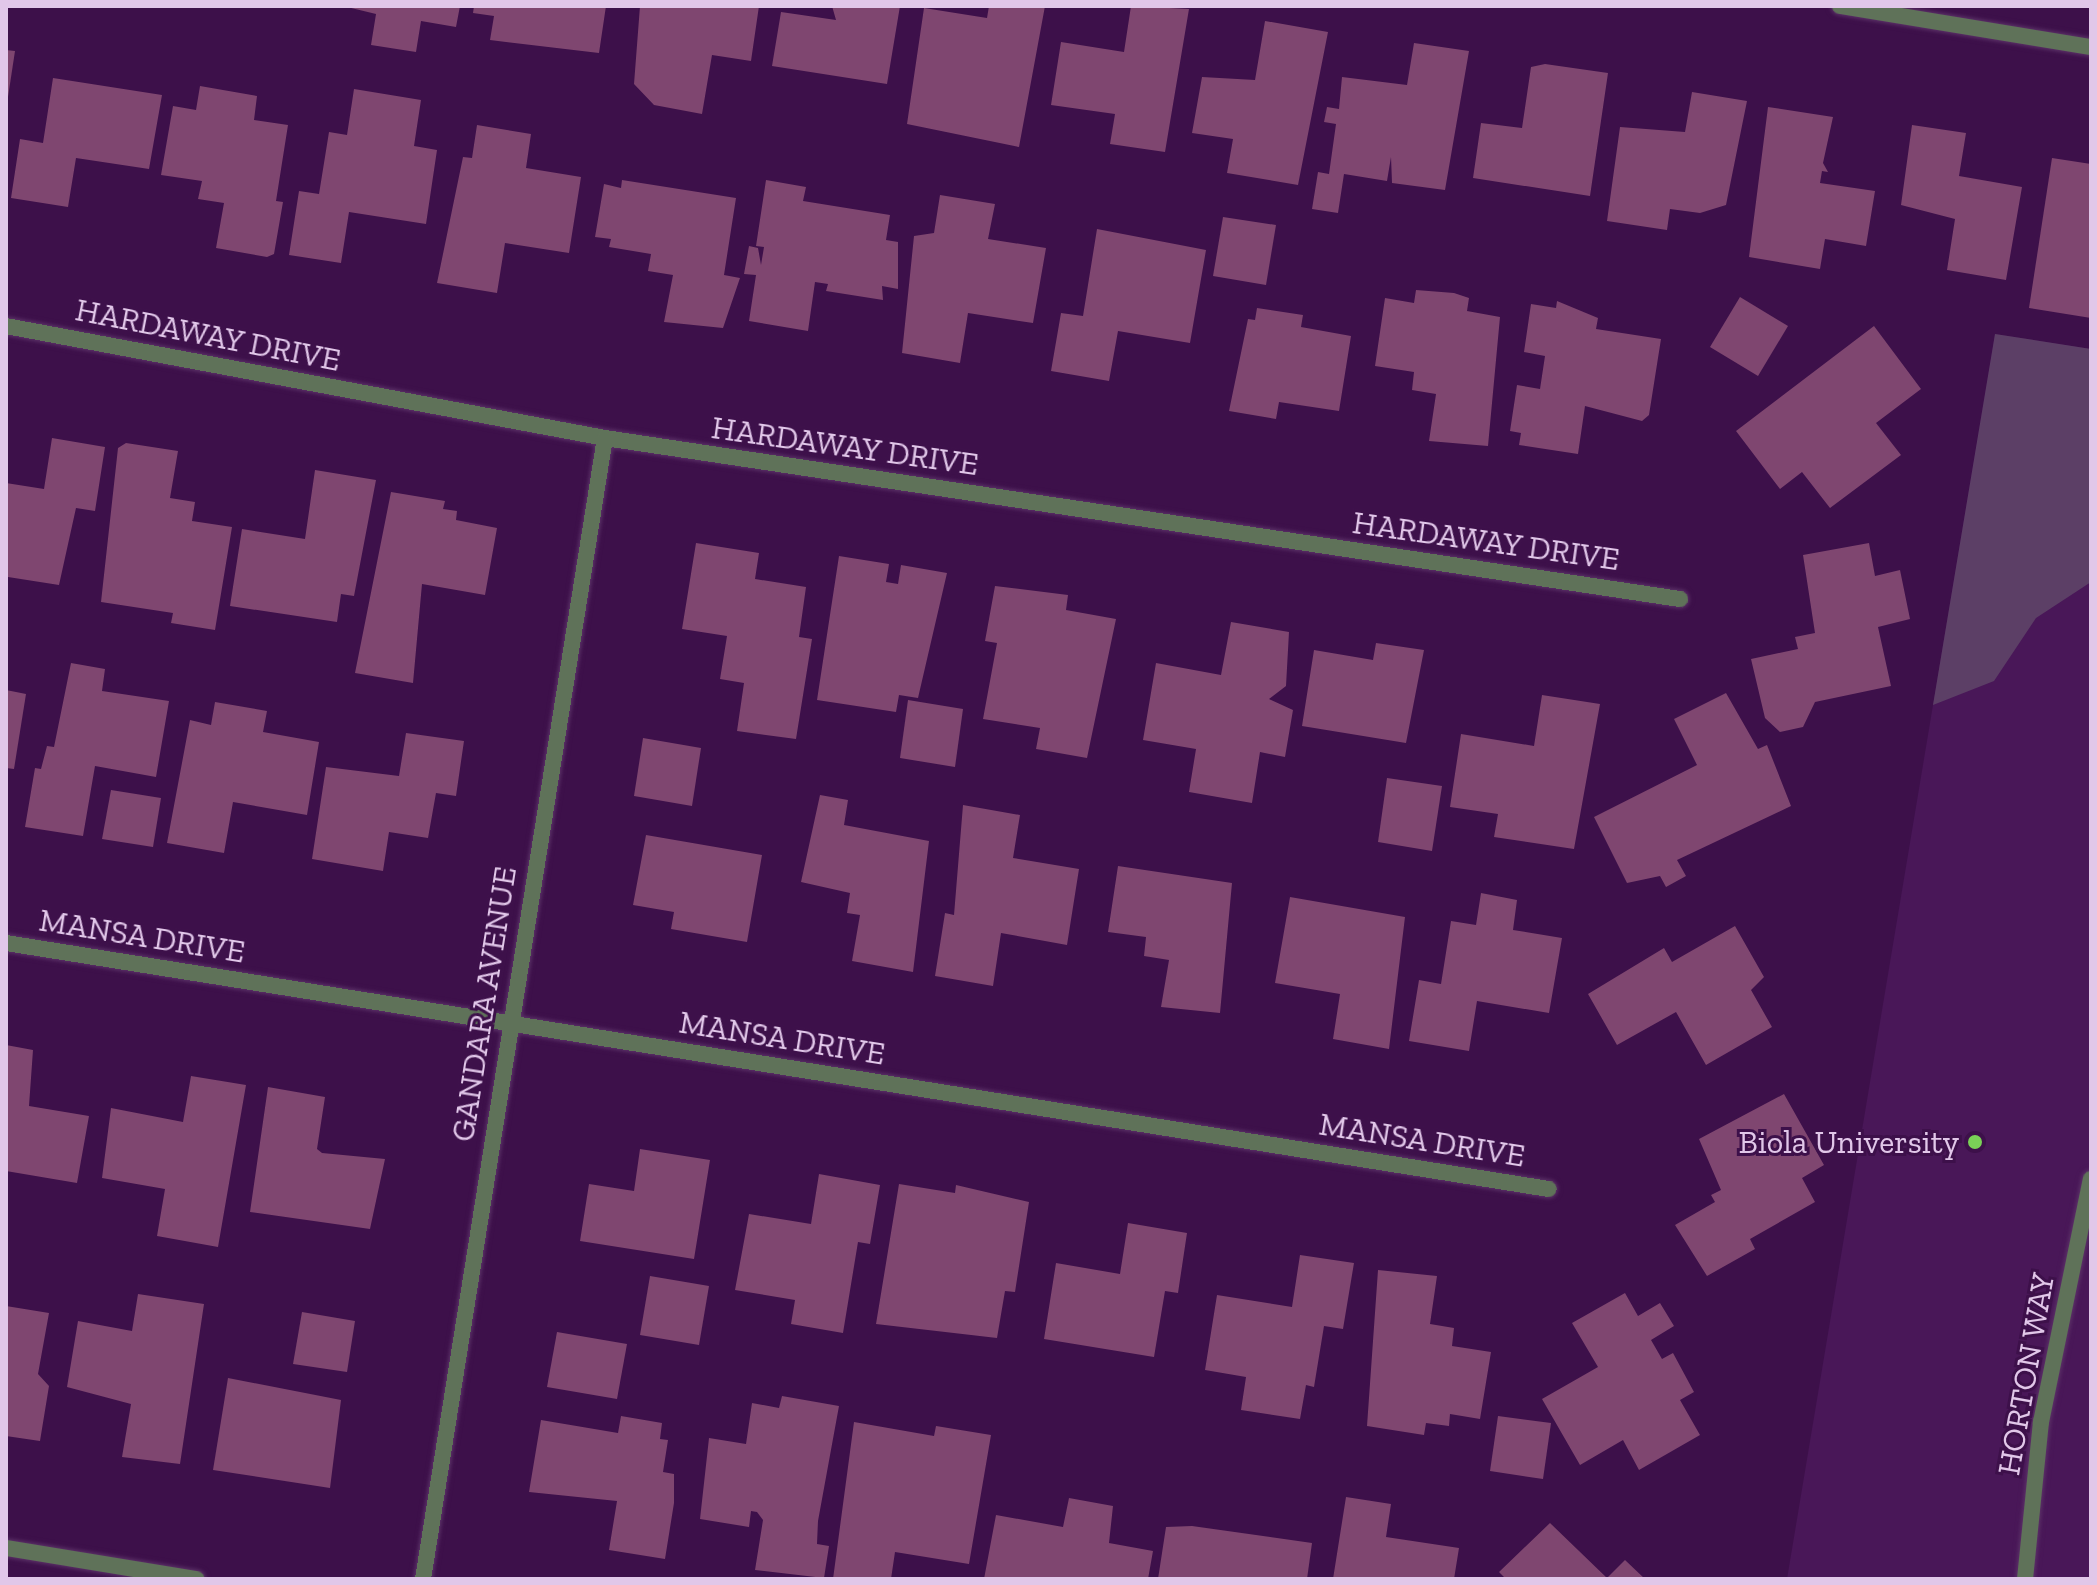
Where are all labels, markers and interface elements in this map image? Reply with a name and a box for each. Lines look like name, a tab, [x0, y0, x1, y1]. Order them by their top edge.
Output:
street label: HARDAWAY DRIVE	[72, 290, 344, 380]
street label: HARDAWAY DRIVE	[709, 408, 981, 484]
street label: HARDAWAY DRIVE	[1350, 503, 1622, 579]
street label: GANDARA AVENUE	[443, 863, 525, 1145]
street label: MANSA DRIVE	[36, 901, 248, 971]
street label: MANSA DRIVE	[676, 1003, 888, 1073]
street label: MANSA DRIVE	[1316, 1105, 1528, 1175]
place label: Biola University	[1739, 1123, 1959, 1161]
marker: Biola University	[1966, 1133, 1984, 1151]
street label: HORTON WAY	[1989, 1269, 2063, 1479]

